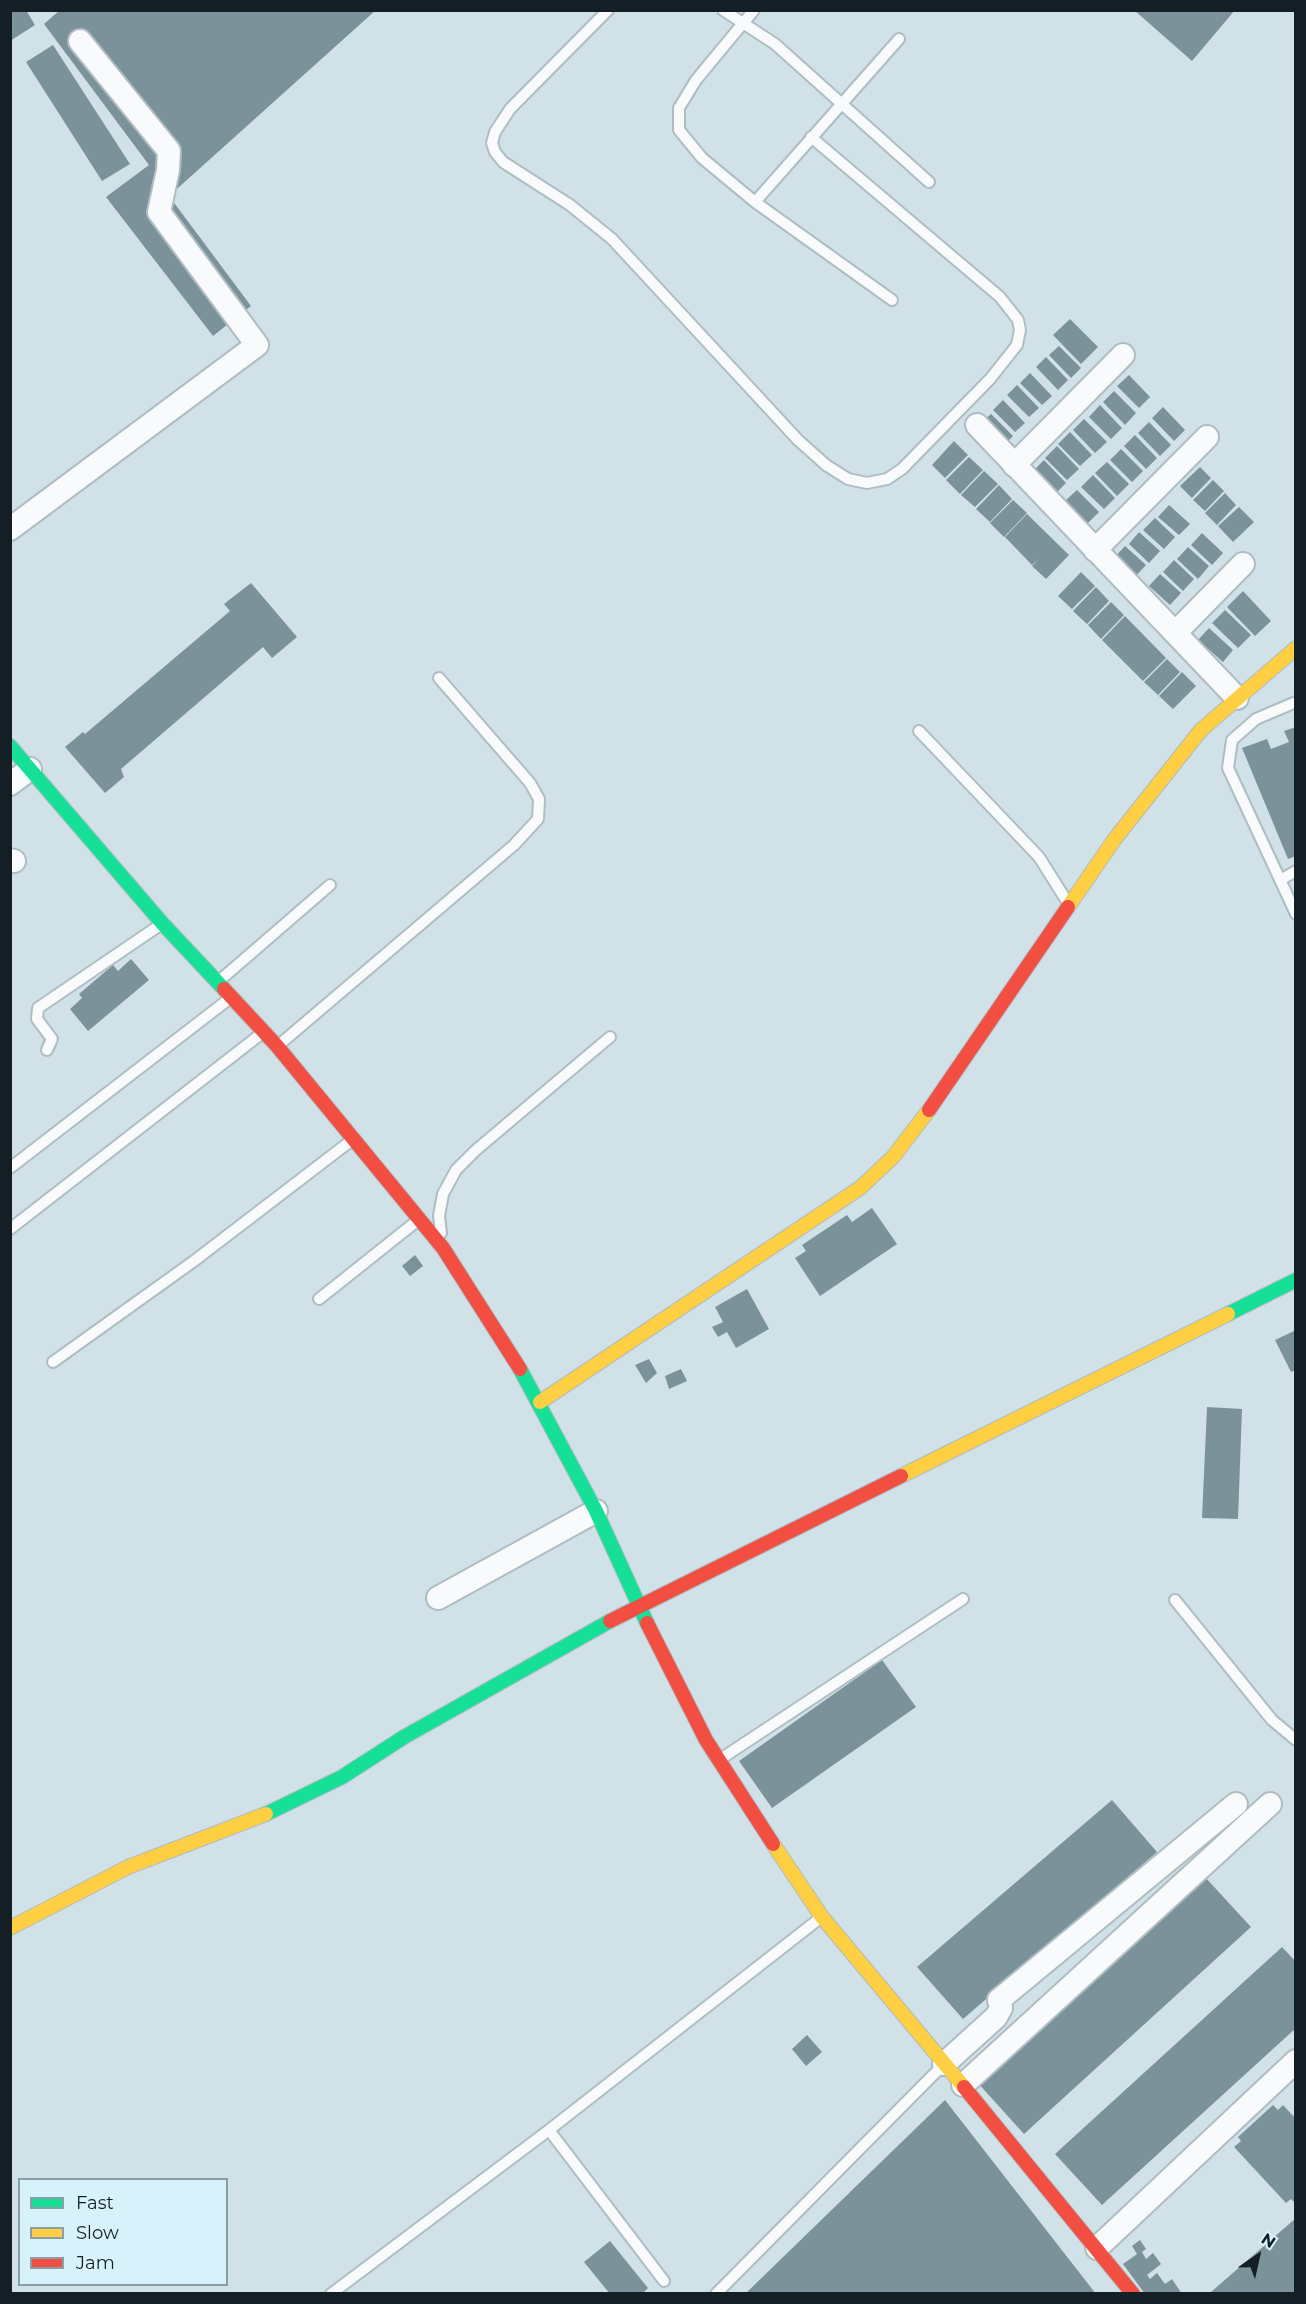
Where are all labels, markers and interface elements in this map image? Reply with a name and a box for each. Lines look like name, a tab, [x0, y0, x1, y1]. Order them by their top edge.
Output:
legend	[18, 2178, 228, 2286]
text: Fast	[76, 2192, 114, 2214]
text: Slow	[76, 2222, 119, 2244]
north arrow	[1228, 2226, 1288, 2286]
text: N	[1258, 2229, 1279, 2252]
text: Jam	[76, 2252, 115, 2274]

